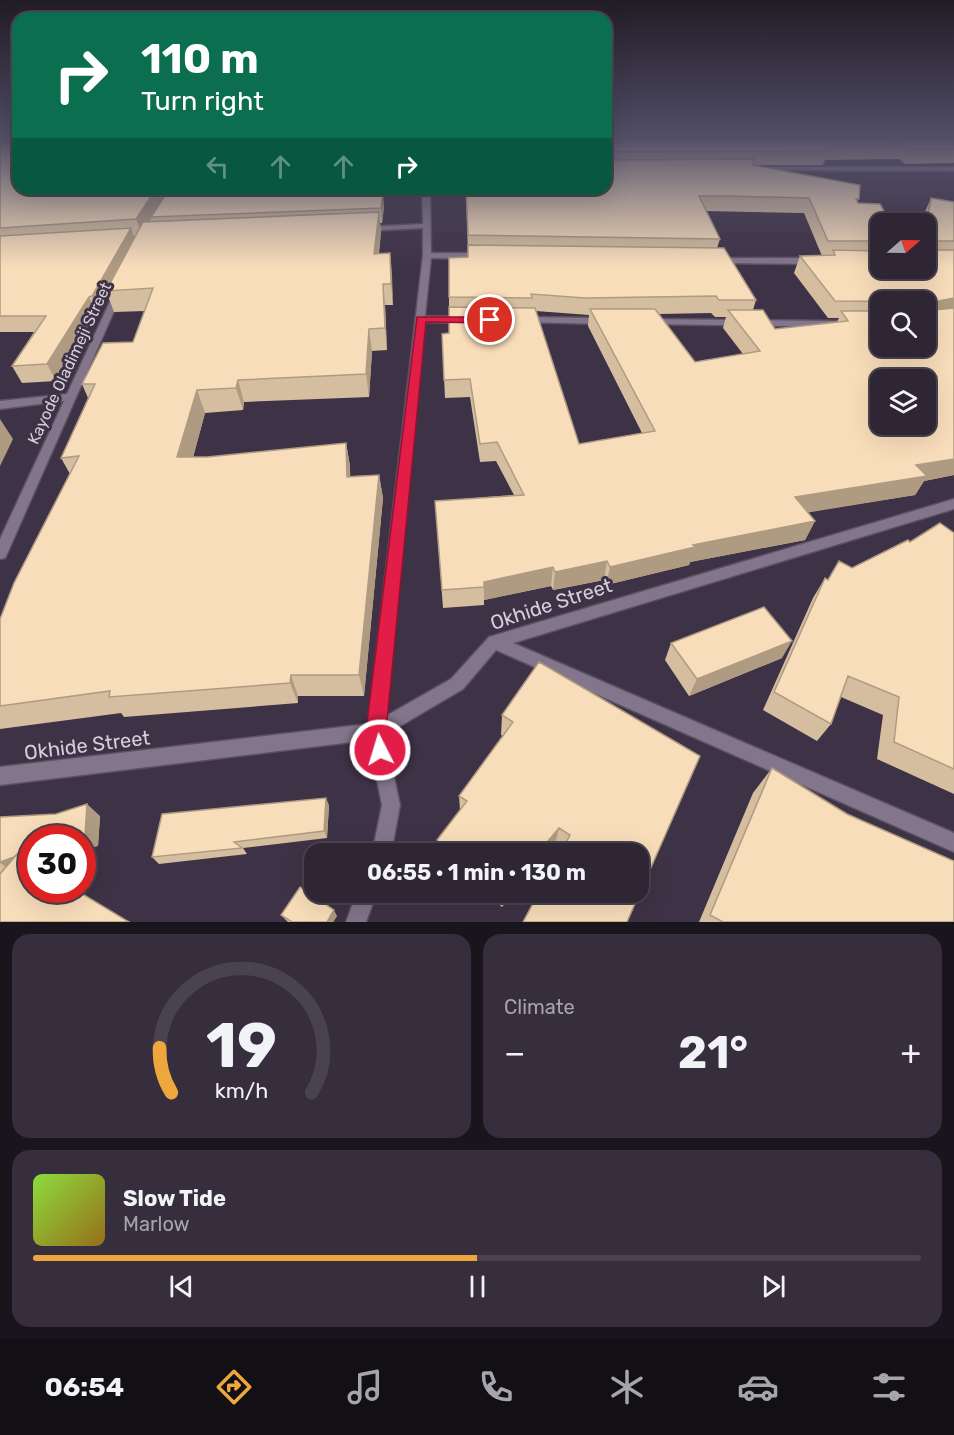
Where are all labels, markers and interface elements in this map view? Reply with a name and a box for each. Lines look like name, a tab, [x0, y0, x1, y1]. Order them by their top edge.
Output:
text: 110 m	[141, 34, 259, 84]
icon: right	[42, 36, 120, 114]
text: Turn right	[141, 85, 264, 117]
icon: left	[201, 150, 234, 183]
icon: ahead	[264, 150, 297, 183]
icon: ahead	[327, 150, 360, 183]
icon: right	[390, 150, 423, 183]
north arrow	[870, 213, 936, 279]
map controls	[870, 213, 936, 435]
street label: Kayode Oladimeji Street	[24, 279, 115, 447]
button: search	[870, 291, 936, 357]
pin	[464, 294, 515, 345]
icon: arrive	[473, 303, 506, 336]
button: layers	[870, 369, 936, 435]
street label: Okhide Street	[487, 573, 615, 635]
position arrow	[348, 718, 412, 782]
street label: Okhide Street	[23, 725, 152, 765]
speed limit sign: 30	[18, 825, 96, 903]
text: 06:55 · 1 min · 130 m	[367, 859, 586, 886]
text: Climate	[504, 995, 575, 1019]
text: 19	[206, 1009, 277, 1083]
text: 21°	[678, 1026, 748, 1079]
text: −	[504, 1033, 525, 1072]
text: +	[900, 1033, 921, 1072]
text: km/h	[215, 1078, 268, 1103]
text: Slow Tide	[123, 1185, 226, 1212]
text: Marlow	[123, 1212, 190, 1236]
icon: previous	[165, 1270, 198, 1303]
icon: pause	[461, 1270, 494, 1303]
icon: next	[757, 1270, 790, 1303]
icon: directions	[213, 1366, 255, 1408]
icon: music	[344, 1366, 386, 1408]
icon: phone	[475, 1366, 517, 1408]
icon: climate	[606, 1366, 648, 1408]
icon: car	[737, 1366, 779, 1408]
icon: filters	[868, 1366, 910, 1408]
text: 06:54	[44, 1371, 124, 1403]

